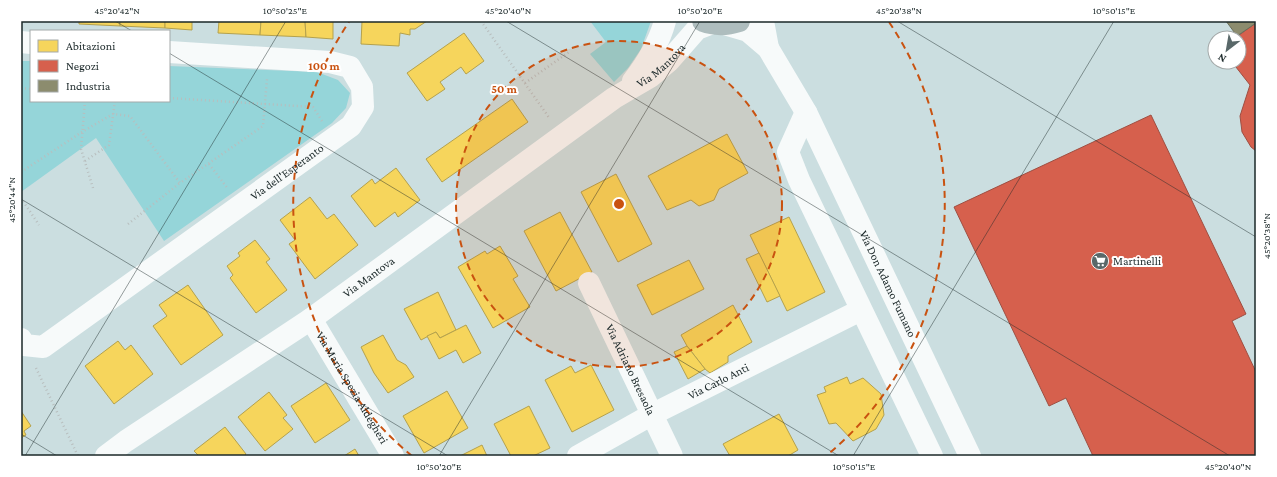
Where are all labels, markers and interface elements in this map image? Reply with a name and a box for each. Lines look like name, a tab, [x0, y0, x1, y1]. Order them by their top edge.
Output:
text: 45°20'42"N	[94, 5, 140, 16]
text: 10°50'25"E	[263, 5, 308, 16]
text: 45°20'40"N	[485, 5, 532, 16]
text: 10°50'20"E	[678, 5, 723, 16]
text: 45°20'38"N	[876, 5, 923, 16]
text: 10°50'15"E	[1093, 5, 1136, 16]
legend	[30, 30, 170, 102]
north arrow	[1207, 30, 1247, 70]
text: Abitazioni	[66, 39, 115, 53]
street label: Via Mantova	[634, 40, 688, 90]
text: N	[1215, 51, 1228, 66]
text: Negozi	[66, 59, 99, 73]
text: 100 m	[308, 59, 341, 73]
text: Industria	[66, 79, 111, 93]
text: 50 m	[491, 82, 518, 96]
street label: Via dell'Esperanto	[247, 141, 326, 203]
text: 45°20'44"N	[6, 177, 17, 223]
centre of rings	[612, 197, 626, 211]
text: 45°20'38"N	[1261, 212, 1272, 259]
street label: Via Don Adamo Fumano	[856, 228, 919, 339]
supermarket icon: Martinelli	[1090, 251, 1110, 271]
street label: Via Mantova	[340, 253, 398, 300]
place label: Martinelli	[1113, 254, 1161, 268]
street label: Via Adriano Bresaola	[603, 322, 658, 418]
street label: Via Maria Spezia Aldegheri	[313, 329, 391, 446]
street label: Via Carlo Anti	[686, 360, 751, 402]
text: 10°50'20"E	[417, 461, 462, 472]
text: 10°50'15"E	[833, 461, 876, 472]
text: 45°20'40"N	[1205, 461, 1252, 472]

